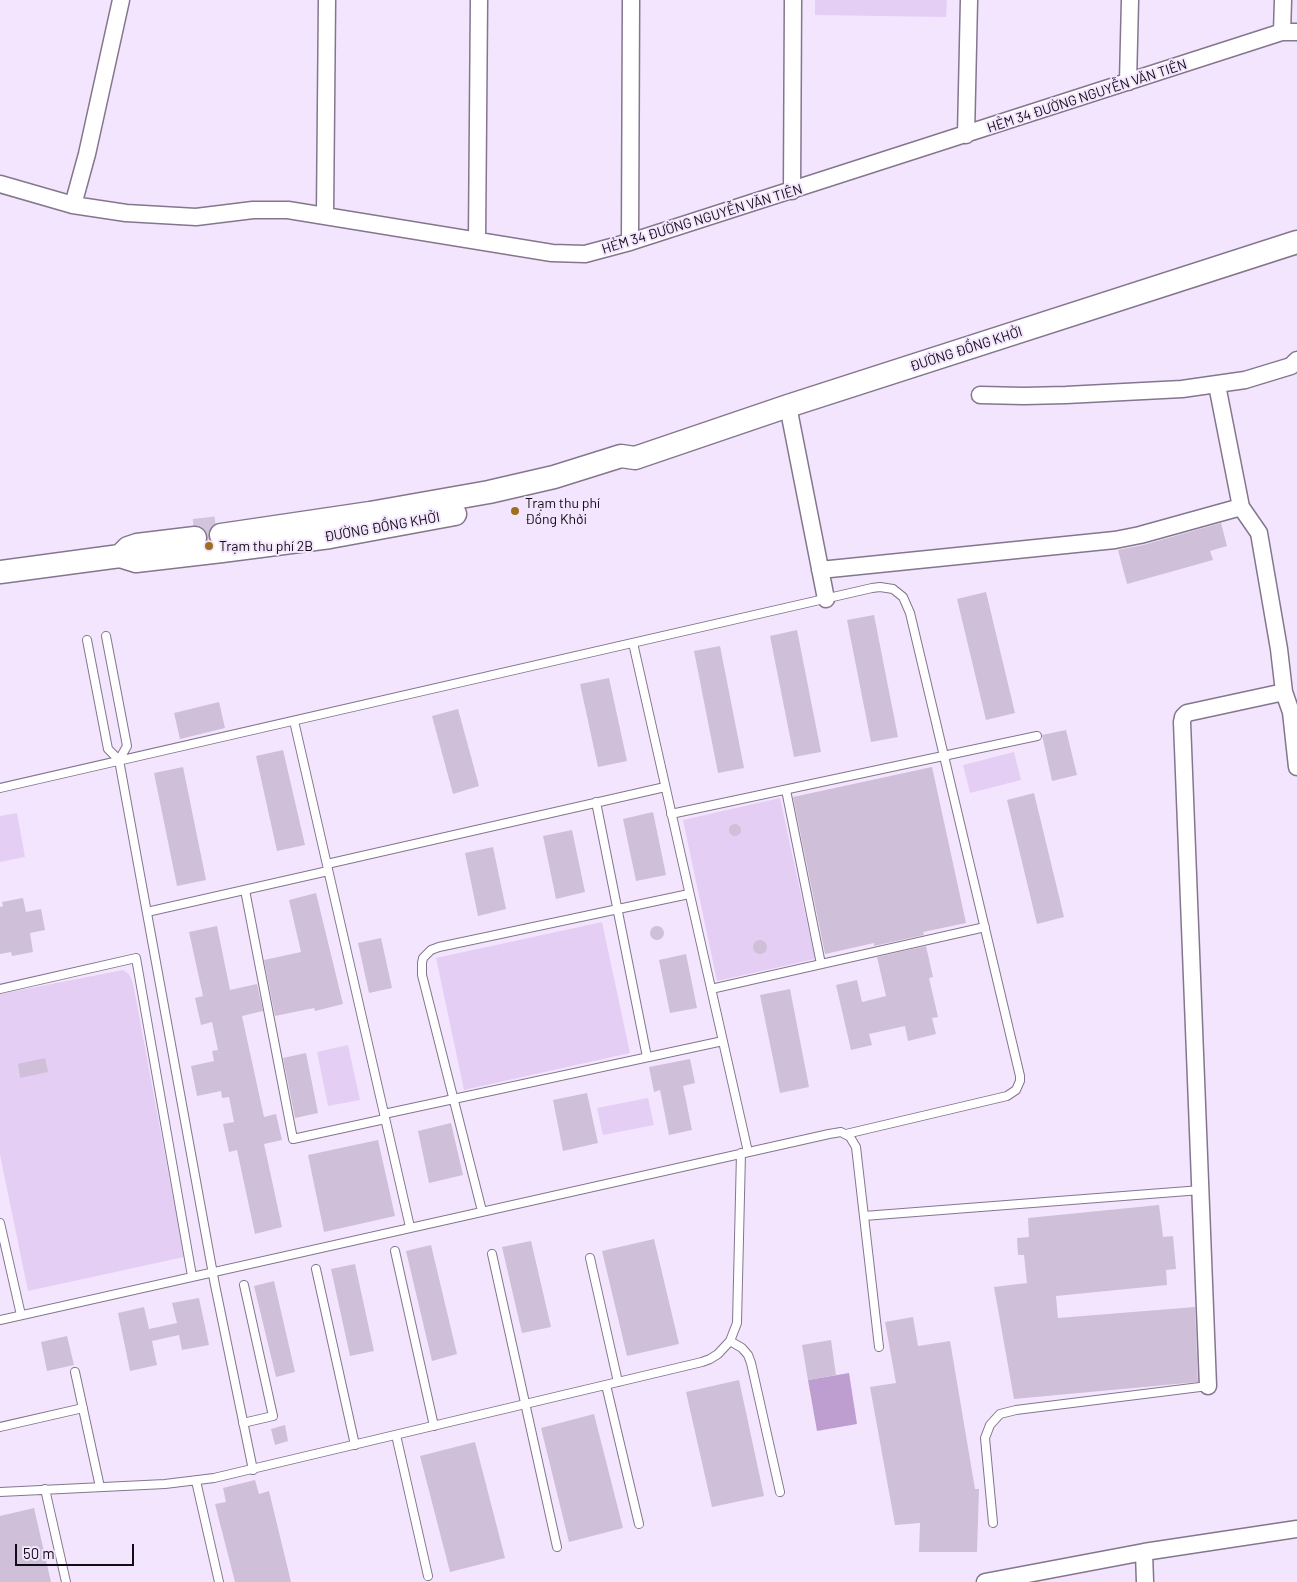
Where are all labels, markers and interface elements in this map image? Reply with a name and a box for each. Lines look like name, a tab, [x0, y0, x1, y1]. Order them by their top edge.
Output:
street label: HẺM 34 ĐƯỜNG NGUYỄN VĂN TIÊN	[985, 56, 1189, 136]
street label: HẺM 34 ĐƯỜNG NGUYỄN VĂN TIÊN	[600, 180, 804, 258]
street label: ĐƯỜNG ĐỒNG KHỞI	[908, 323, 1024, 375]
place label: Trạm thu phí Đồng Khởi	[525, 495, 600, 528]
marker: Trạm thu phí Đồng Khởi	[509, 505, 521, 517]
street label: ĐƯỜNG ĐỒNG KHỞI	[323, 509, 441, 545]
place label: Trạm thu phí 2B	[219, 538, 313, 554]
marker: Trạm thu phí 2B	[203, 540, 215, 552]
scale bar	[18, 1534, 136, 1566]
text: 50 m	[23, 1544, 55, 1562]

